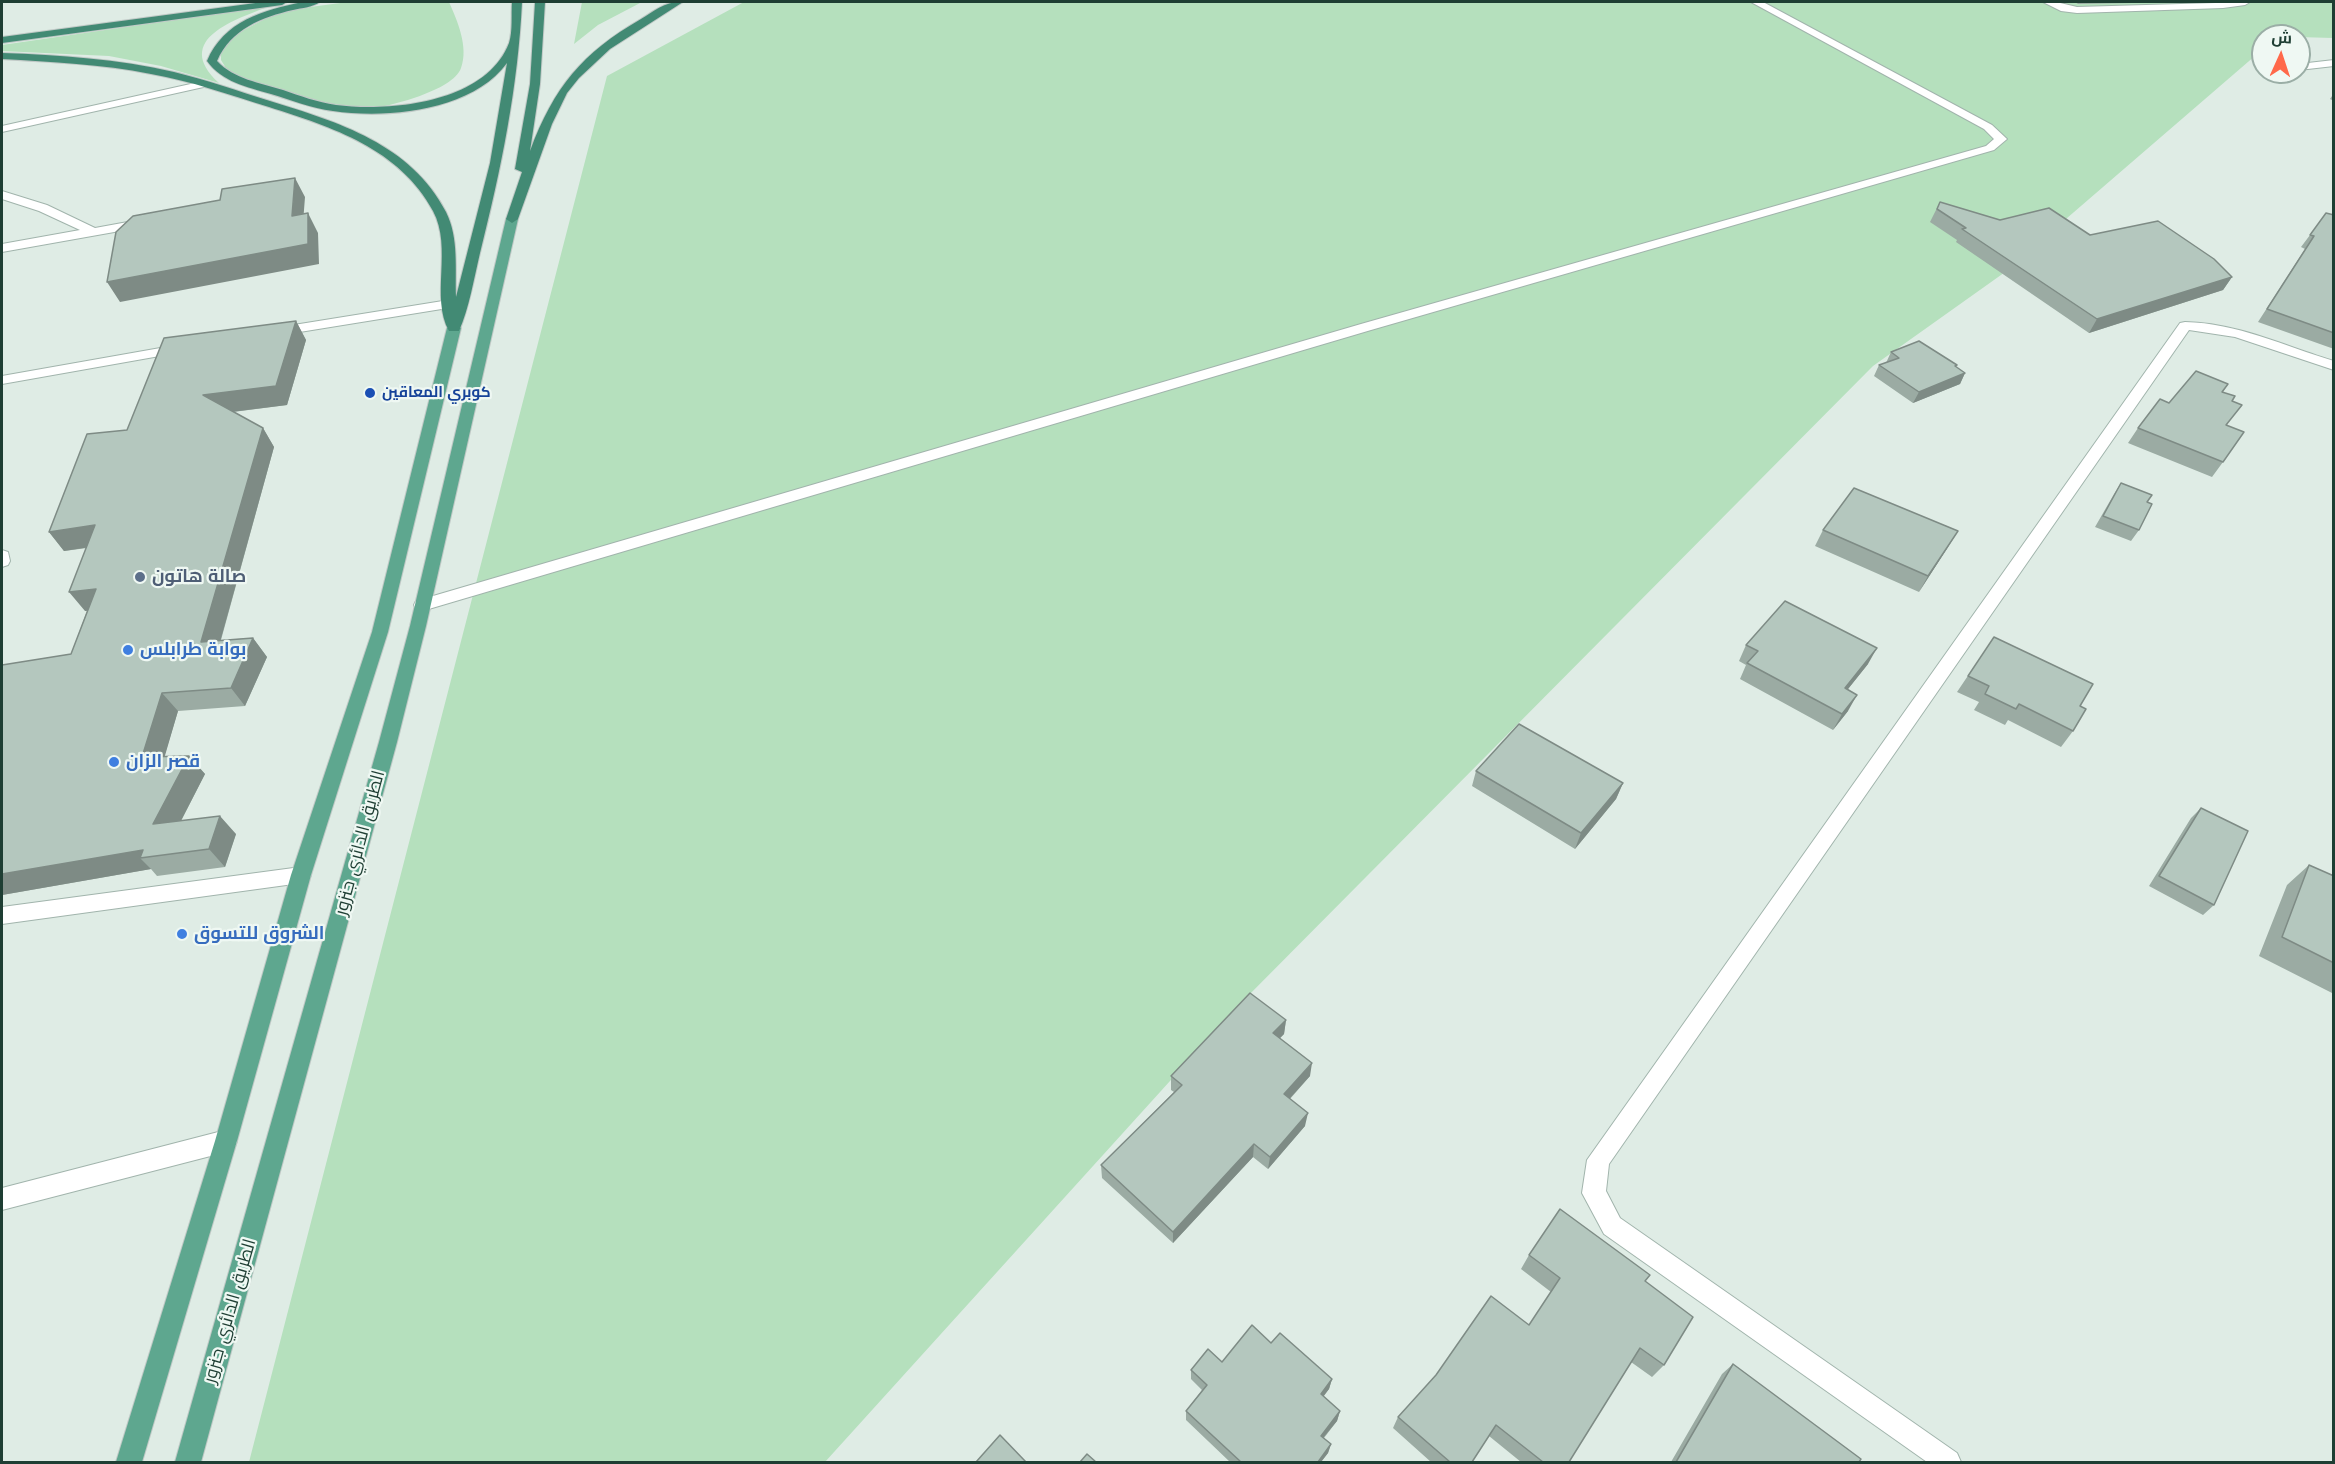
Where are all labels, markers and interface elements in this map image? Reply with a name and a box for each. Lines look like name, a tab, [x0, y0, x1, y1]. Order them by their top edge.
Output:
north arrow	[2251, 24, 2311, 84]
text: ش	[2271, 27, 2293, 48]
place label: كوبري المعاقين	[382, 384, 491, 402]
marker: كوبري المعاقين	[363, 386, 377, 400]
place label: صالة هاتون	[152, 566, 246, 588]
marker: صالة هاتون	[133, 570, 147, 584]
place label: بوابة طرابلس	[140, 639, 246, 661]
marker: بوابة طرابلس	[121, 643, 135, 657]
place label: قصر الزان	[126, 751, 200, 773]
marker: قصر الزان	[107, 755, 121, 769]
street label: الطريق الدائري جنزور	[330, 768, 390, 918]
place label: الشروق للتسوق	[194, 923, 324, 945]
marker: الشروق للتسوق	[175, 927, 189, 941]
street label: الطريق الدائري جنزور	[199, 1236, 261, 1386]

